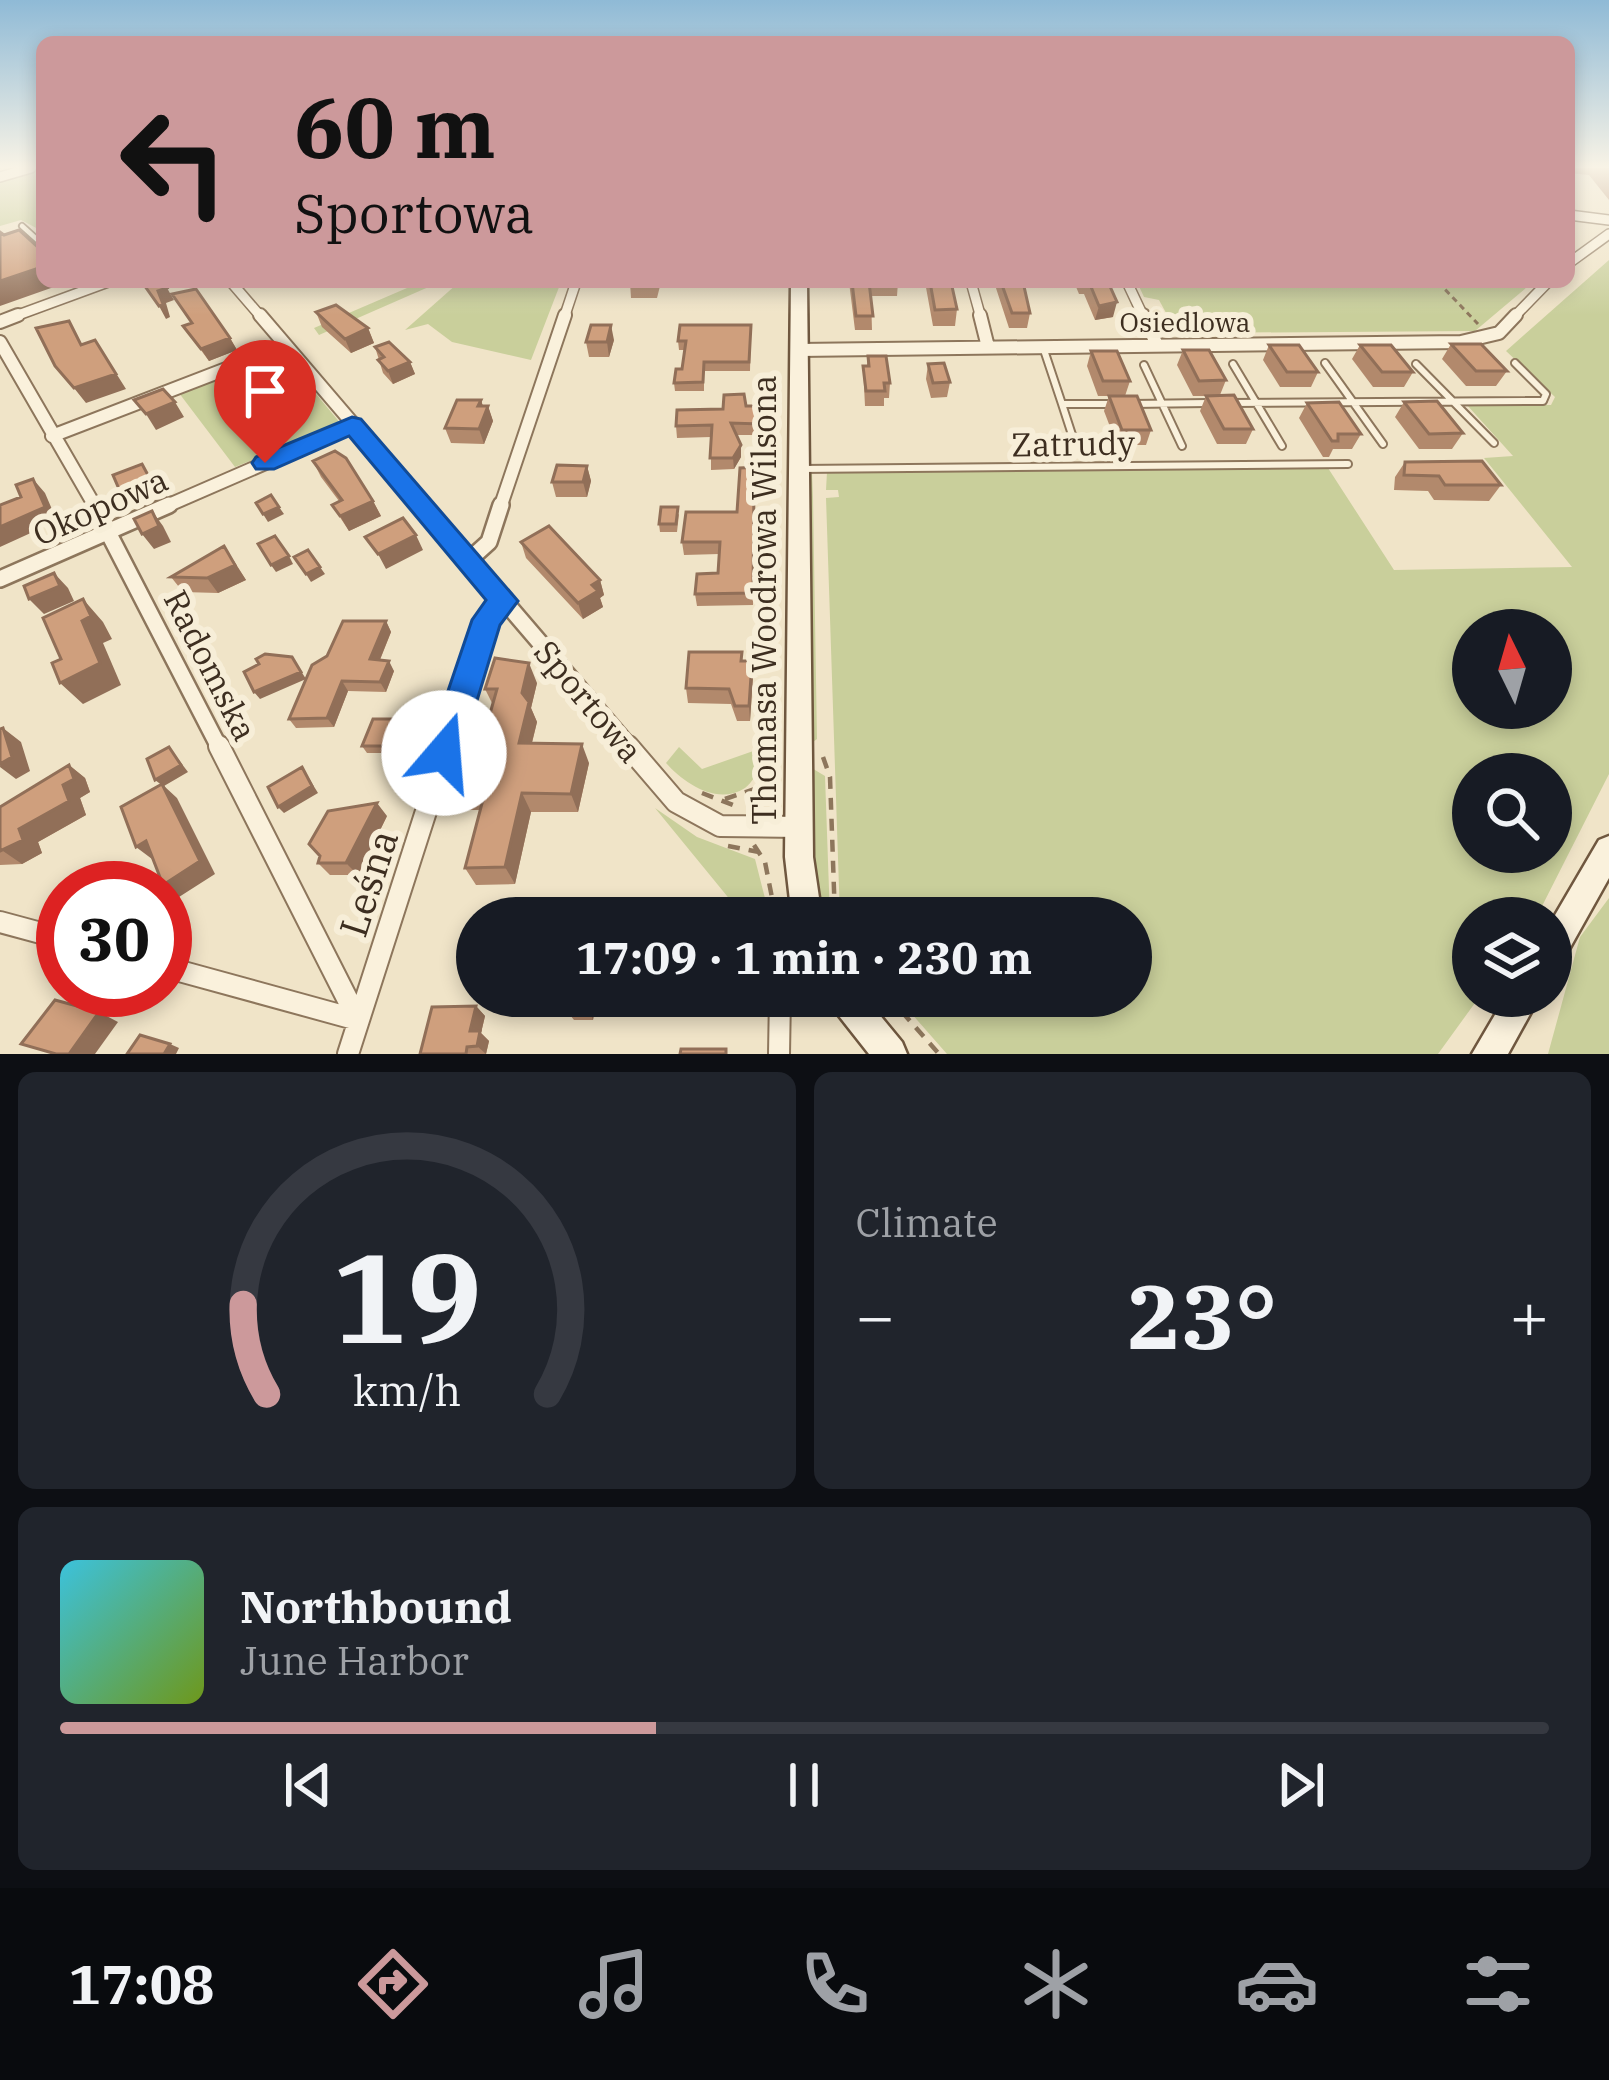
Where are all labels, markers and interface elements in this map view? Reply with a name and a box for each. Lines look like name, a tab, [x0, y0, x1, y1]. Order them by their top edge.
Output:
text: 60 m	[294, 72, 496, 181]
icon: left	[96, 84, 252, 240]
text: Sportowa	[294, 178, 534, 248]
street label: Osiedlowa	[1120, 304, 1250, 339]
pin	[214, 340, 316, 463]
icon: arrive	[232, 358, 298, 424]
street label: Thomasa Woodrowa Wilsona	[742, 375, 785, 825]
street label: Zatrudy	[1011, 420, 1136, 466]
street label: Okopowa	[26, 457, 174, 555]
street label: Radomska	[155, 582, 267, 748]
north arrow	[1452, 609, 1572, 729]
map controls	[1452, 609, 1572, 1017]
street label: Sportowa	[525, 631, 653, 771]
position arrow	[381, 690, 507, 816]
button: search	[1452, 753, 1572, 873]
street label: Leśna	[327, 823, 409, 943]
speed limit sign: 30	[36, 861, 192, 1017]
button: layers	[1452, 897, 1572, 1017]
text: 17:09 · 1 min · 230 m	[576, 928, 1032, 986]
text: Climate	[856, 1197, 998, 1248]
text: 19	[332, 1215, 482, 1377]
text: 23°	[1127, 1257, 1277, 1374]
text: −	[856, 1272, 895, 1358]
text: +	[1509, 1272, 1549, 1358]
text: km/h	[353, 1361, 461, 1417]
text: Northbound	[240, 1577, 512, 1635]
text: June Harbor	[240, 1635, 469, 1686]
icon: previous	[275, 1752, 341, 1818]
icon: pause	[771, 1752, 837, 1818]
icon: next	[1268, 1752, 1334, 1818]
icon: directions	[351, 1942, 435, 2026]
icon: music	[572, 1942, 656, 2026]
icon: phone	[793, 1942, 877, 2026]
icon: climate	[1014, 1942, 1098, 2026]
icon: car	[1235, 1942, 1319, 2026]
icon: filters	[1456, 1942, 1540, 2026]
text: 17:08	[69, 1949, 214, 2019]

